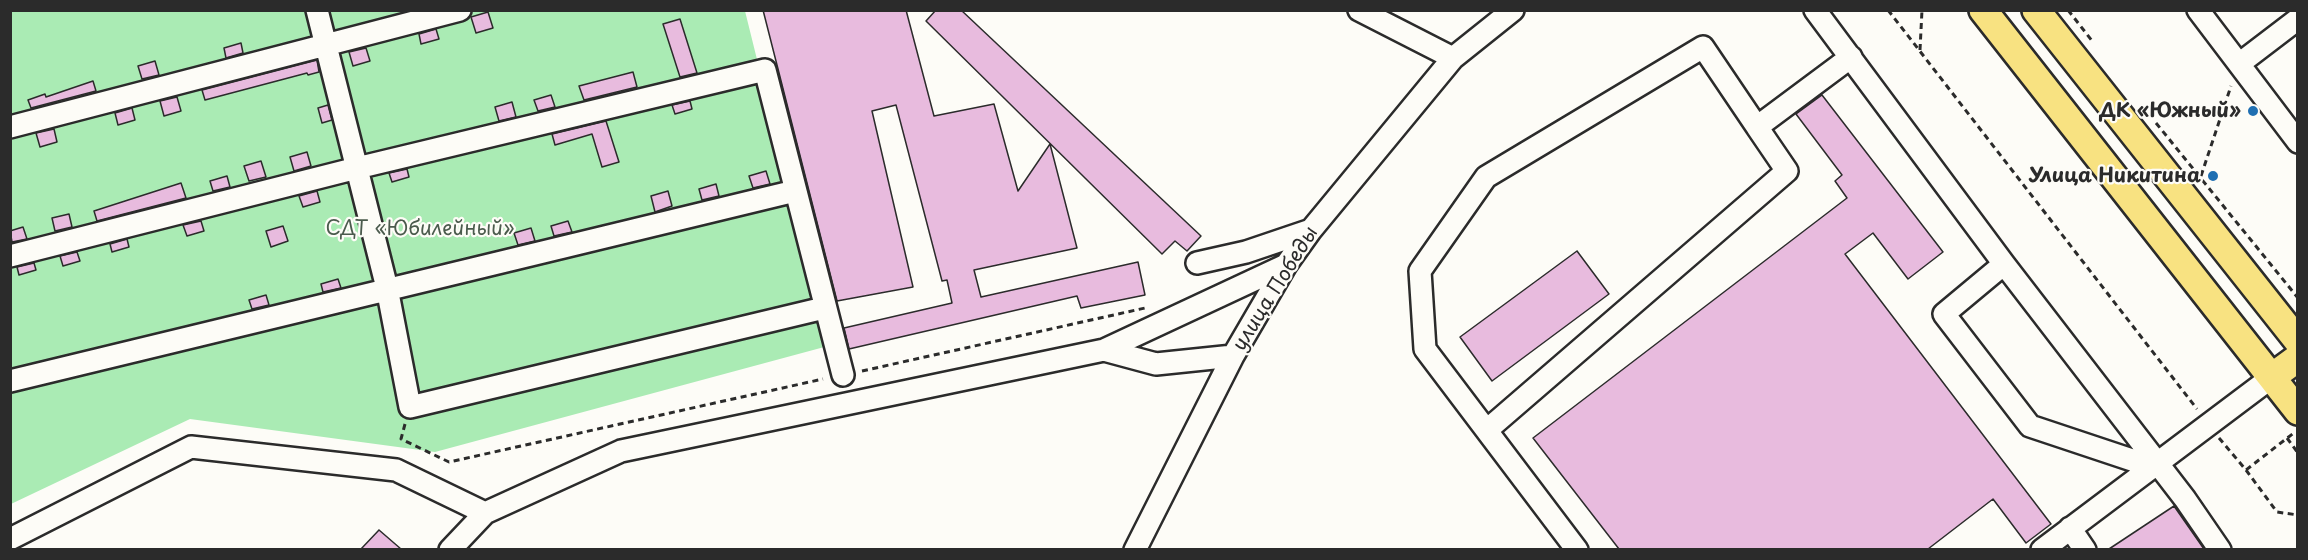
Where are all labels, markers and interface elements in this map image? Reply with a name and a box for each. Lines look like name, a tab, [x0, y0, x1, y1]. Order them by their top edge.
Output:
place label: ДК «Южный»	[2100, 99, 2241, 123]
marker: ДК «Южный»	[2246, 104, 2260, 118]
place label: Улица Никитина	[2029, 164, 2201, 188]
marker: Улица Никитина	[2206, 169, 2220, 183]
park label: СДТ «Юбилейный»	[326, 217, 514, 241]
street label: улица Победы	[1228, 222, 1324, 356]

